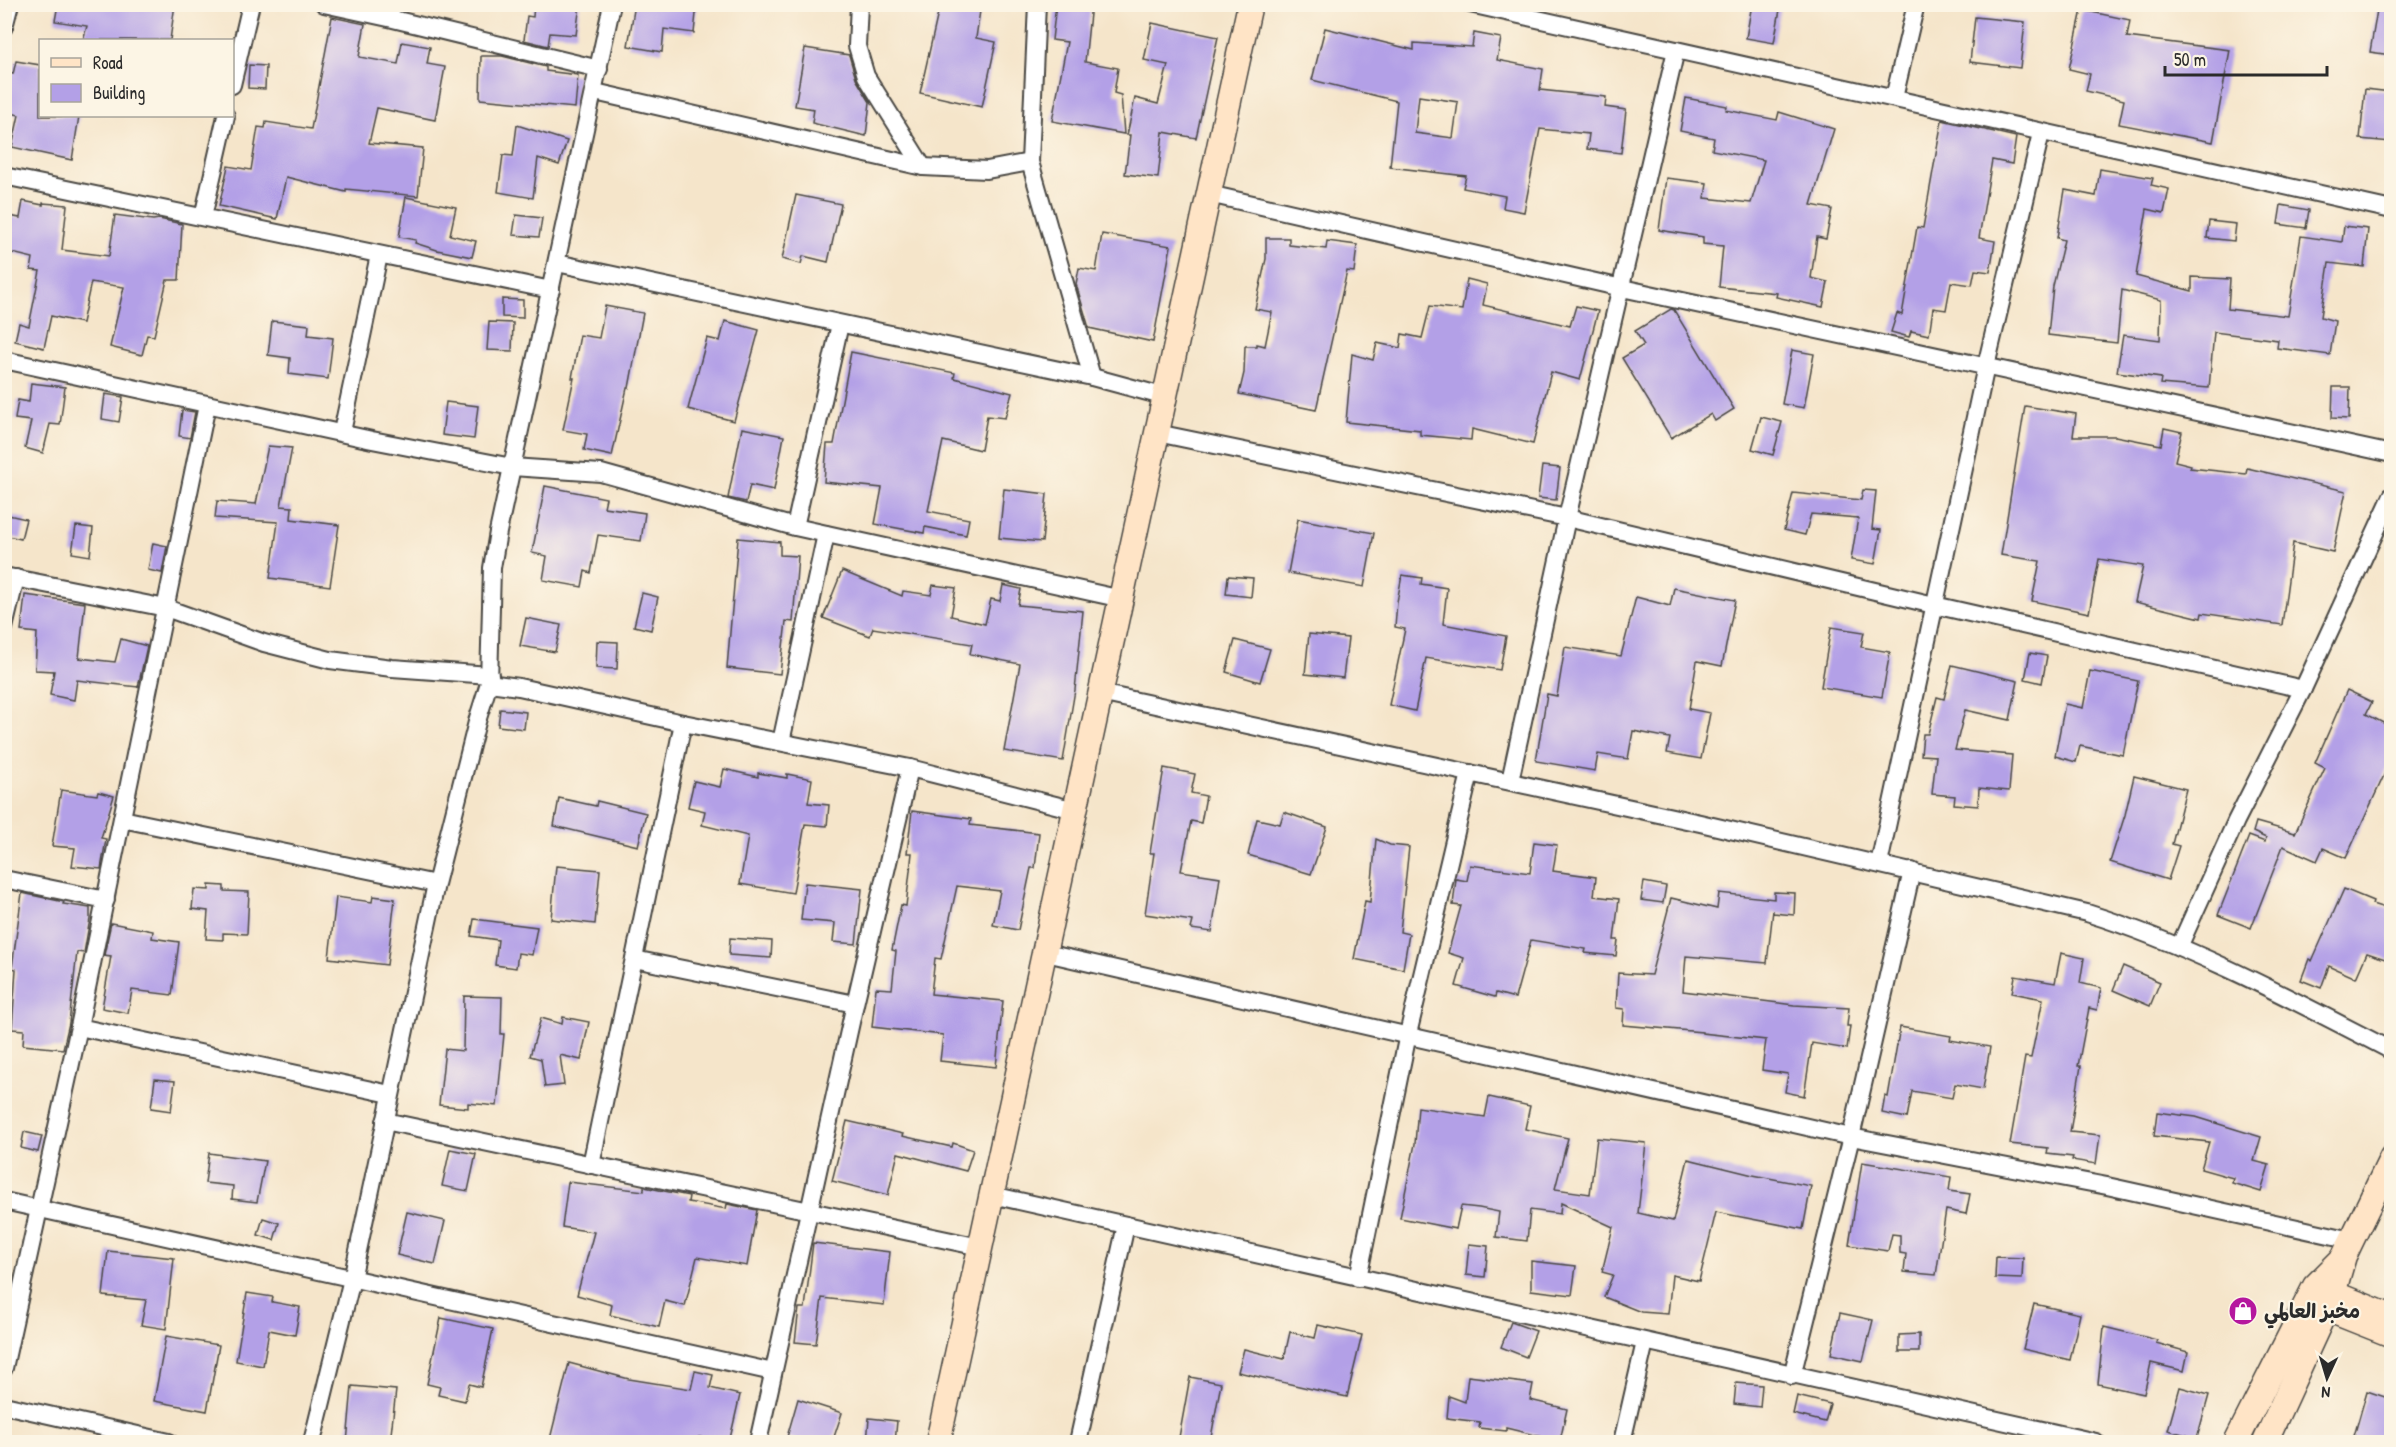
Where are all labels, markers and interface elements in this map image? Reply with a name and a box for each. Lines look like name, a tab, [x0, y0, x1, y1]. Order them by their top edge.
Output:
legend	[39, 39, 234, 117]
scale bar	[2165, 39, 2327, 77]
text: 50 m	[2174, 47, 2206, 72]
text: Road	[93, 50, 123, 75]
text: Building	[93, 80, 145, 105]
shop icon: مخبز العالمي	[2227, 1295, 2259, 1327]
place label: مخبز العالمي	[2264, 1297, 2360, 1329]
north arrow	[2297, 1348, 2357, 1408]
text: N	[2320, 1382, 2331, 1404]

